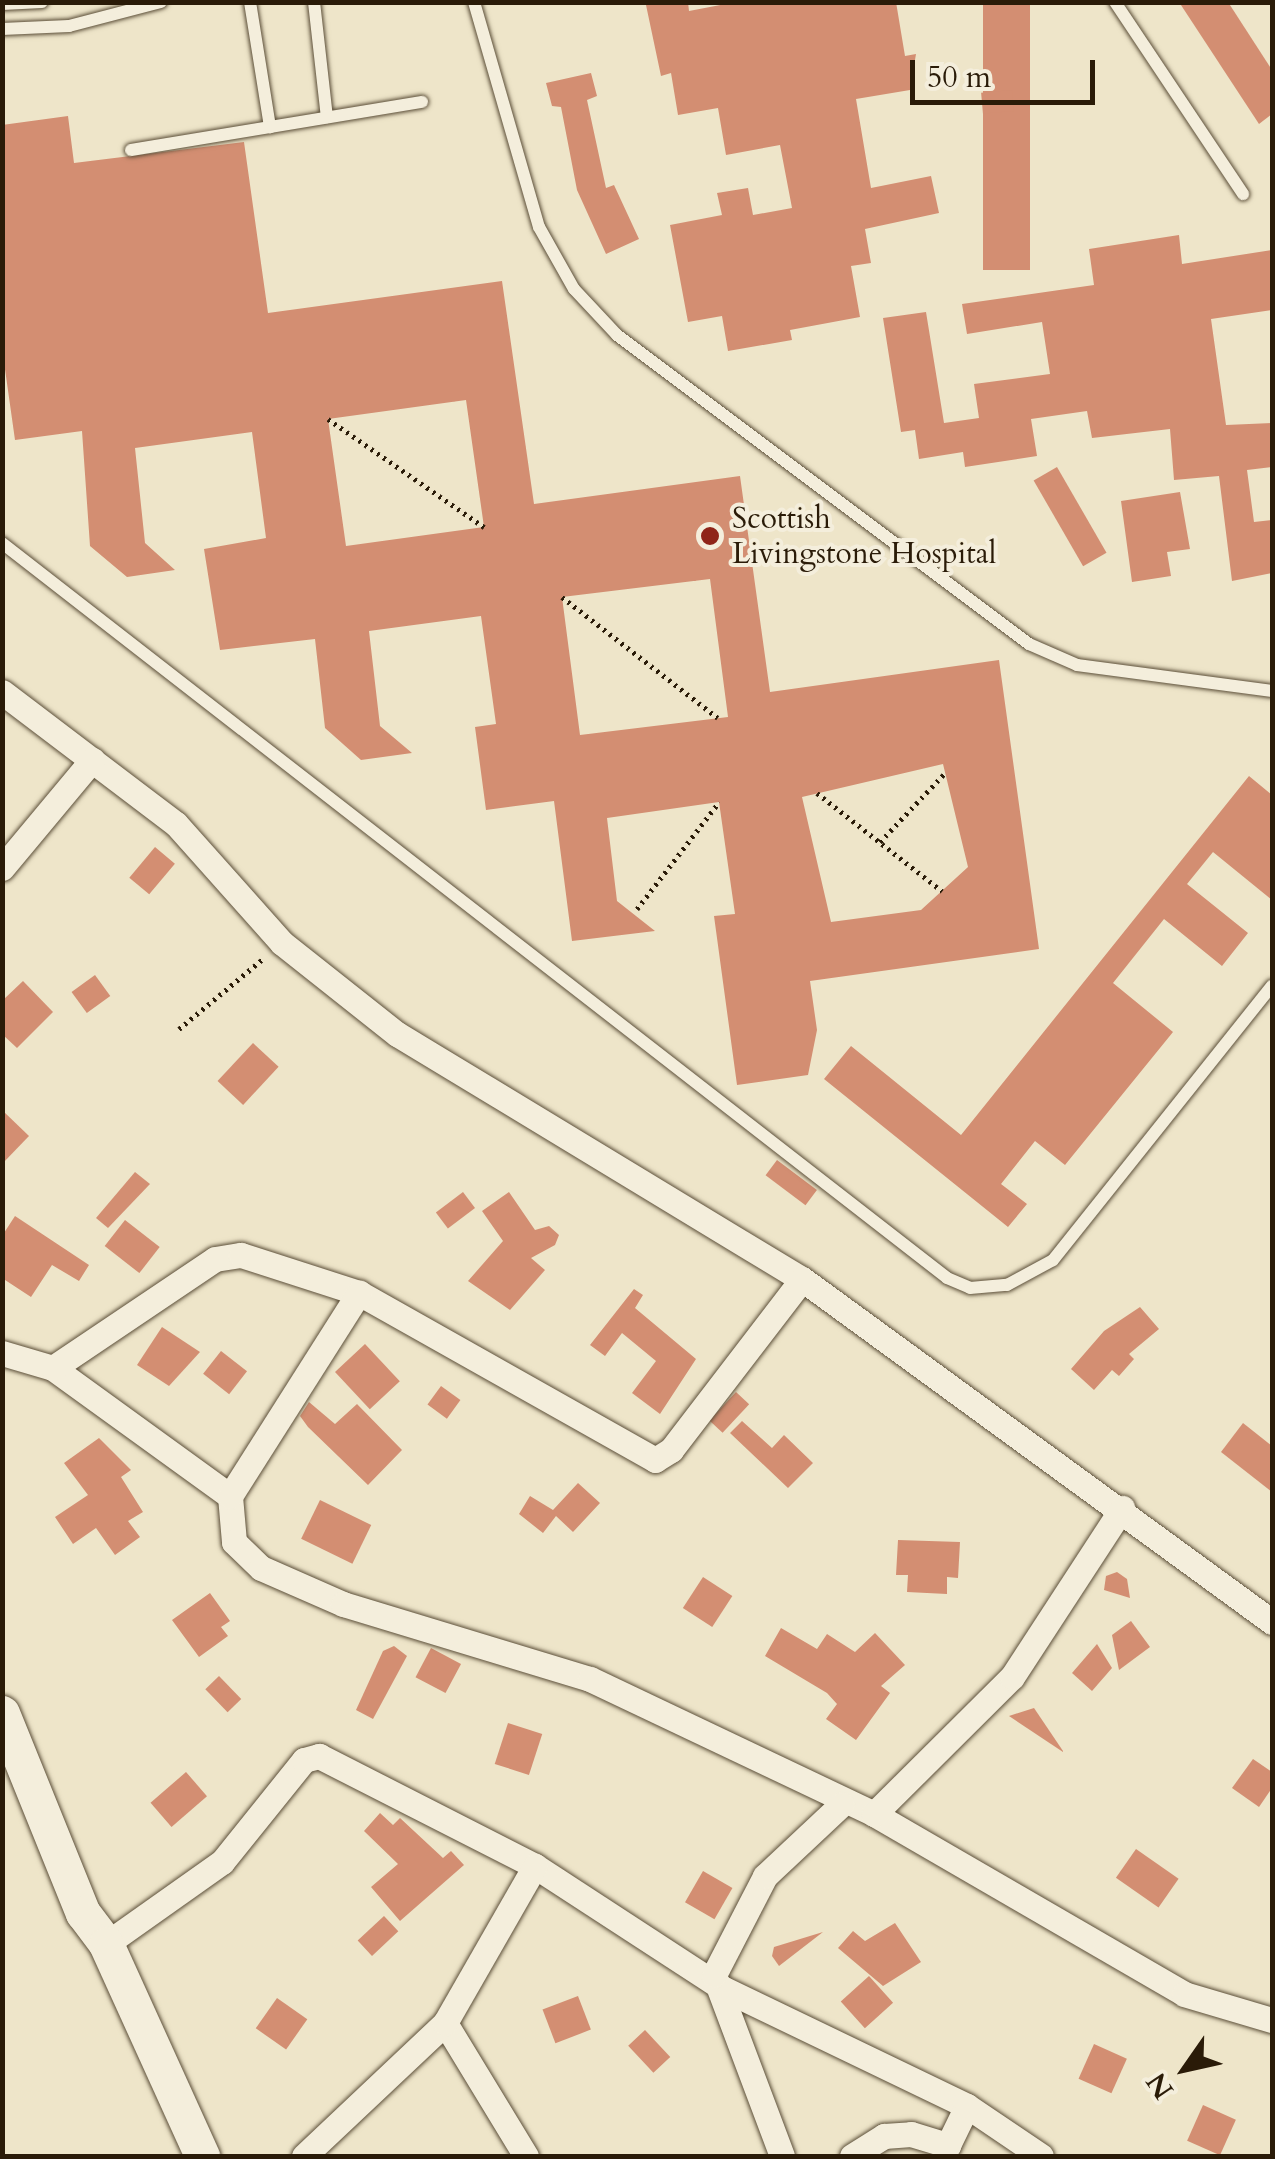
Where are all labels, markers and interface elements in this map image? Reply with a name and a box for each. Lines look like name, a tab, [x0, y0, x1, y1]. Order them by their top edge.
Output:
scale bar	[915, 40, 1100, 102]
text: 50 m	[927, 57, 991, 98]
place label: Scottish Livingstone Hospital	[732, 501, 996, 572]
marker: Scottish Livingstone Hospital	[697, 523, 723, 549]
north arrow	[1135, 2019, 1235, 2119]
text: N	[1138, 2065, 1183, 2106]

